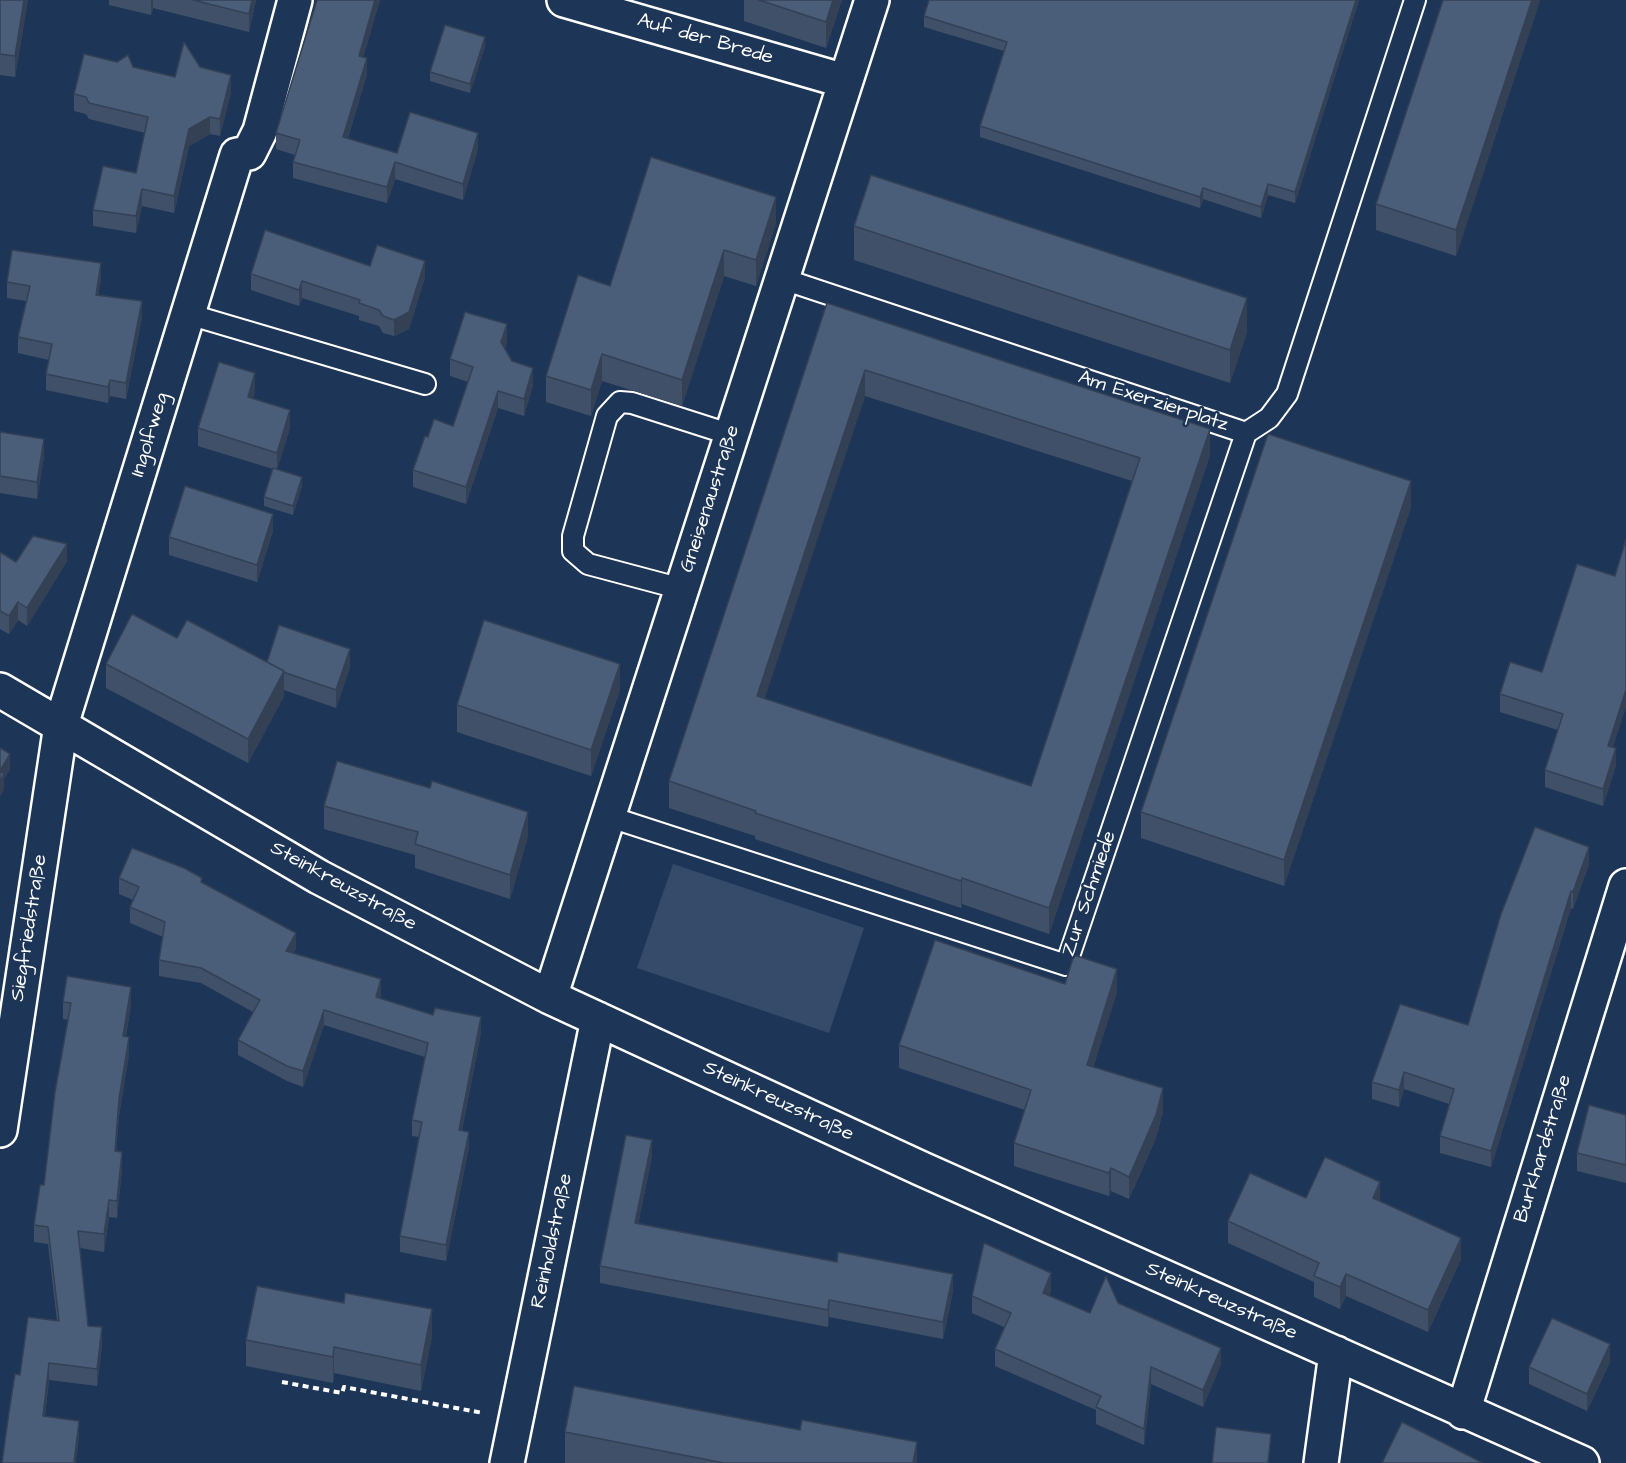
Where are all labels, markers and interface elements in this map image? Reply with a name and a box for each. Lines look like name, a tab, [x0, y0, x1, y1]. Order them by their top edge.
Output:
street label: Auf der Brede	[634, 9, 776, 71]
street label: Am Exerzierplatz	[1075, 366, 1231, 438]
street label: Ingolfweg	[127, 390, 175, 480]
street label: Gneisenaustraße	[676, 422, 746, 576]
street label: Zur Schmiede	[1057, 828, 1123, 960]
street label: Steinkreuzstraße	[266, 837, 420, 937]
street label: Siegfriedstraße	[7, 853, 53, 1003]
street label: Steinkreuzstraße	[699, 1057, 857, 1147]
street label: Burkhardstraße	[1510, 1072, 1578, 1226]
street label: Reinholdstraße	[527, 1171, 579, 1311]
street label: Steinkreuzstraße	[1142, 1258, 1300, 1346]

